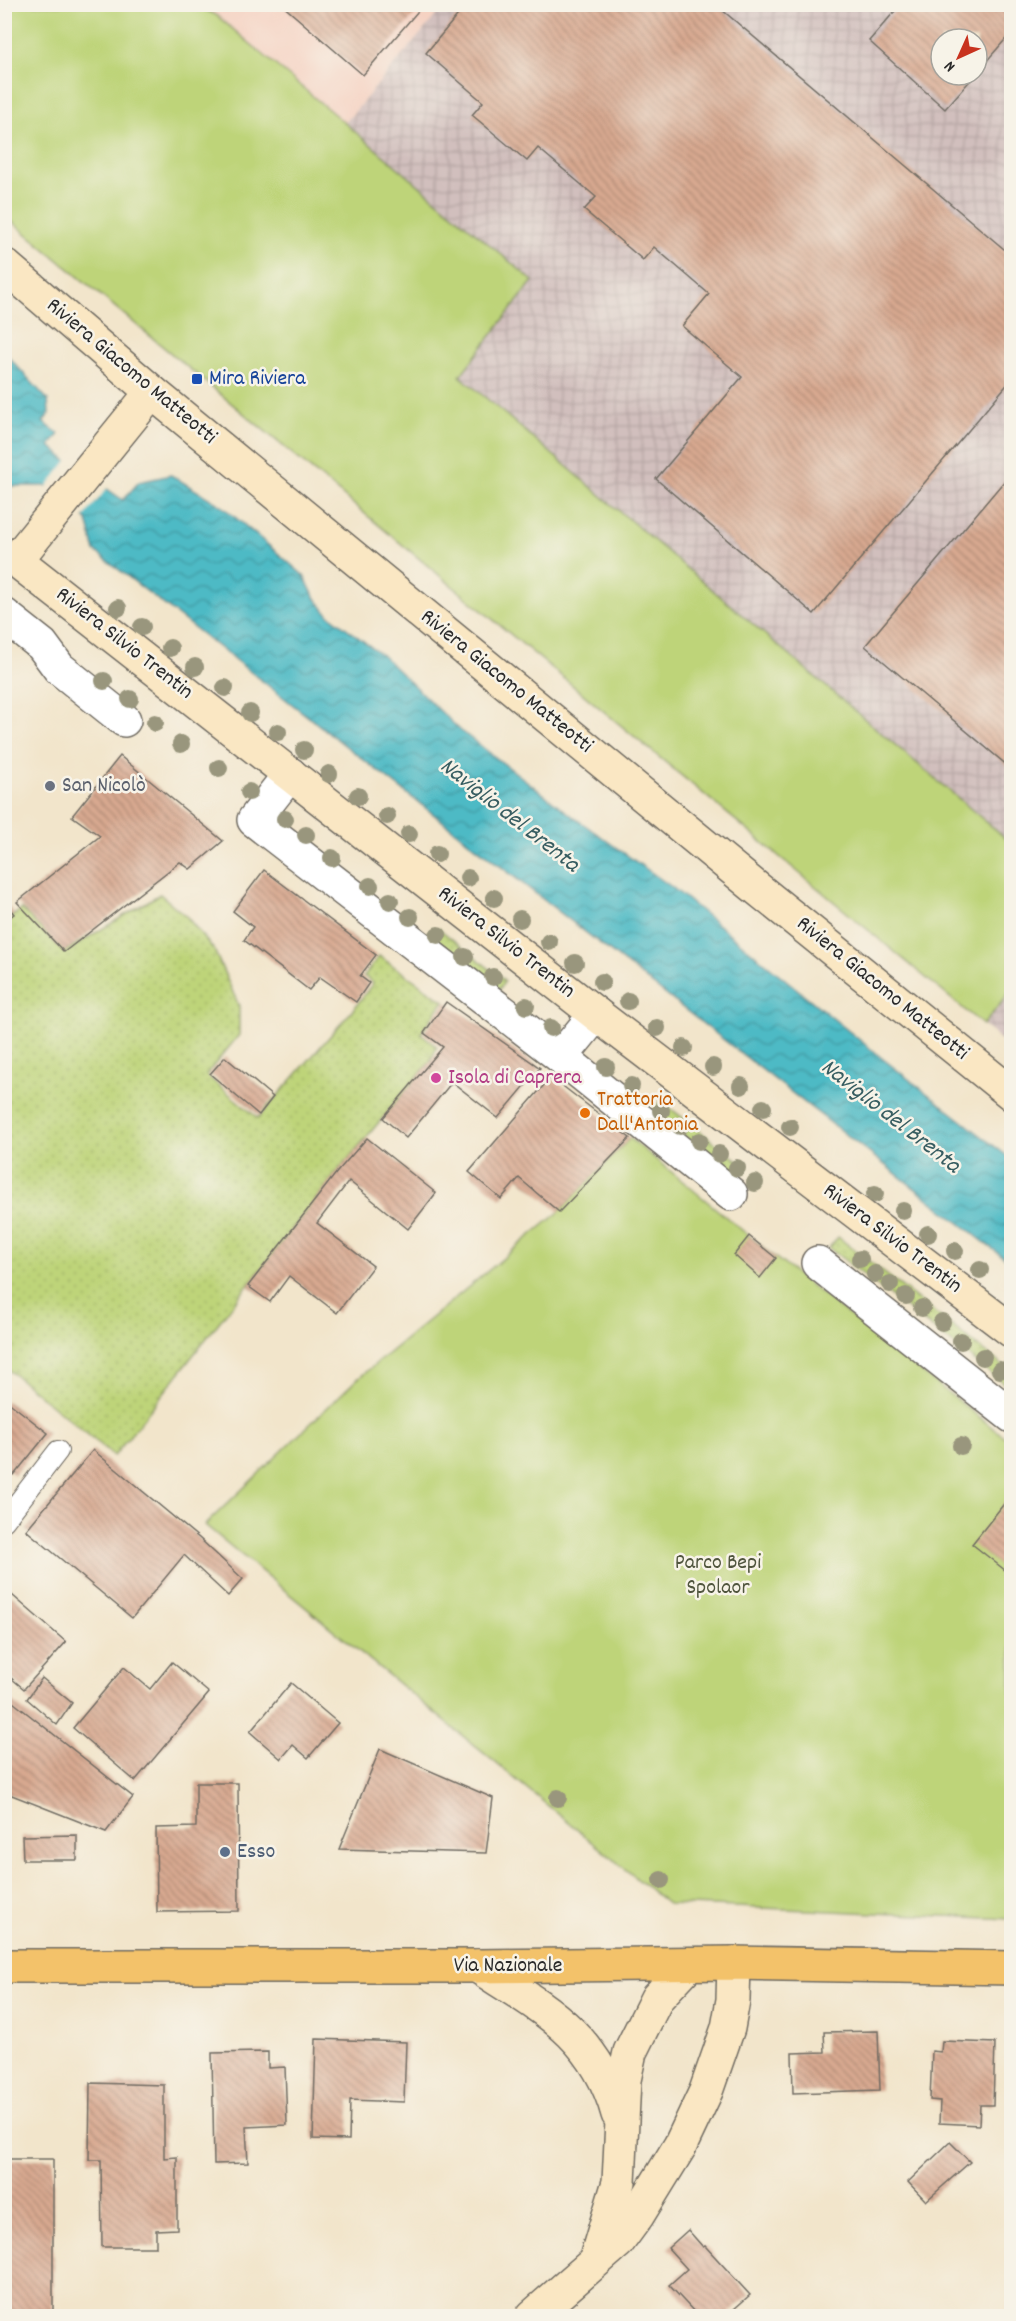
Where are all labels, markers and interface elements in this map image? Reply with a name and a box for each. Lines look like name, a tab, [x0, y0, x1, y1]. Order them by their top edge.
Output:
north arrow	[929, 27, 989, 87]
text: N	[939, 55, 961, 77]
street label: Riviera Giacomo Matteotti	[39, 291, 223, 453]
place label: Mira Riviera	[209, 364, 306, 395]
marker: Mira Riviera	[190, 372, 204, 386]
street label: Riviera Silvio Trentin	[49, 580, 199, 708]
street label: Riviera Giacomo Matteotti	[413, 603, 599, 761]
water label: Naviglio del Brenta	[432, 750, 588, 883]
place label: San Nicolò	[62, 771, 146, 802]
marker: San Nicolò	[43, 779, 57, 793]
street label: Riviera Silvio Trentin	[431, 879, 581, 1007]
street label: Riviera Giacomo Matteotti	[789, 910, 975, 1068]
water label: Naviglio del Brenta	[813, 1051, 969, 1184]
place label: Isola di Caprera	[448, 1063, 582, 1094]
marker: Isola di Caprera	[429, 1071, 443, 1085]
place label: Trattoria Dall'Antonia	[597, 1085, 699, 1141]
marker: Trattoria Dall'Antonia	[578, 1106, 592, 1120]
street label: Riviera Silvio Trentin	[816, 1176, 968, 1302]
park label: Parco Bepi Spolaor	[675, 1548, 761, 1604]
place label: Esso	[237, 1837, 275, 1868]
marker: Esso	[218, 1845, 232, 1859]
street label: Via Nazionale	[454, 1951, 562, 1982]

